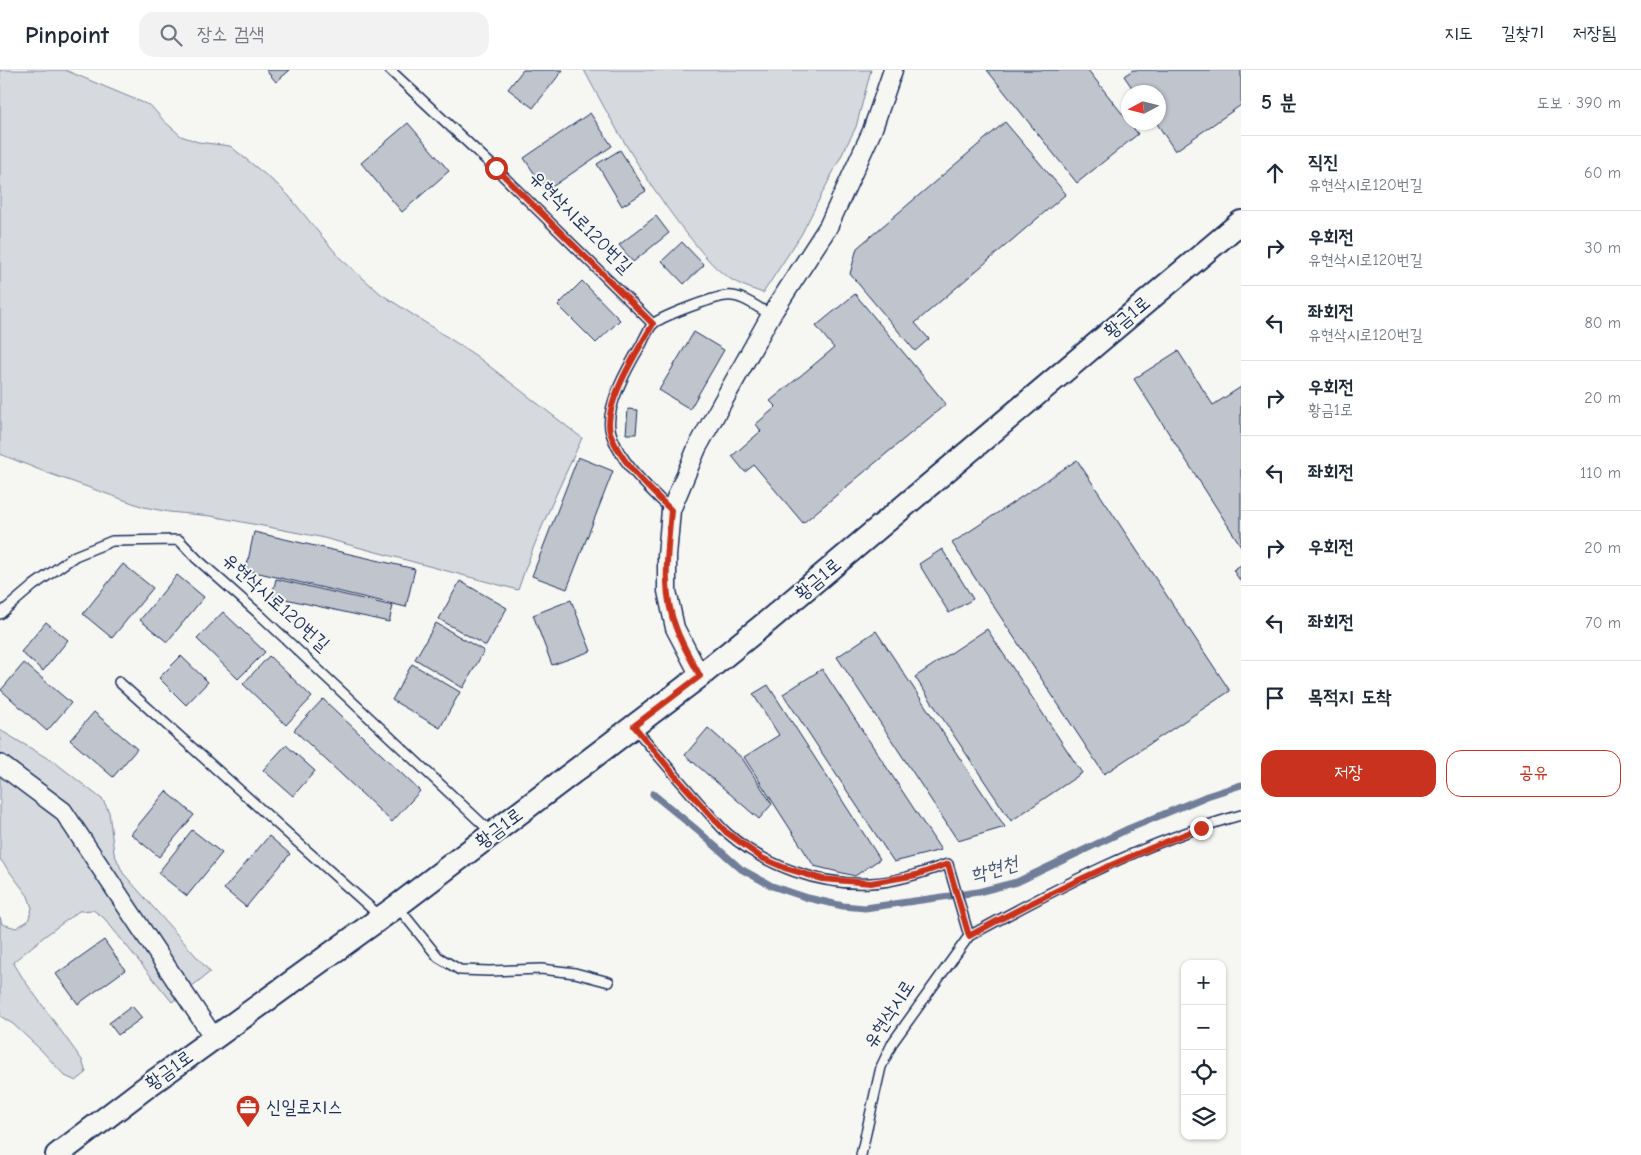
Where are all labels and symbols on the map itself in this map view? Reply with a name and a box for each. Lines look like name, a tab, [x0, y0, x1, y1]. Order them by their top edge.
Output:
north arrow	[1121, 85, 1166, 130]
route start	[485, 157, 508, 180]
street label: 유현삭시로120번길	[525, 166, 637, 278]
street label: 황금1로	[1099, 291, 1155, 343]
street label: 유현삭시로120번길	[218, 548, 334, 656]
street label: 황금1로	[790, 553, 846, 605]
street label: 황금1로	[471, 803, 527, 853]
route end	[1190, 817, 1213, 840]
water label: 학현천	[968, 851, 1022, 887]
street label: 유현삭시로	[859, 976, 919, 1052]
street label: 황금1로	[141, 1045, 197, 1095]
office icon: 신일로지스	[235, 1094, 261, 1128]
place label: 신일로지스	[266, 1096, 342, 1118]

